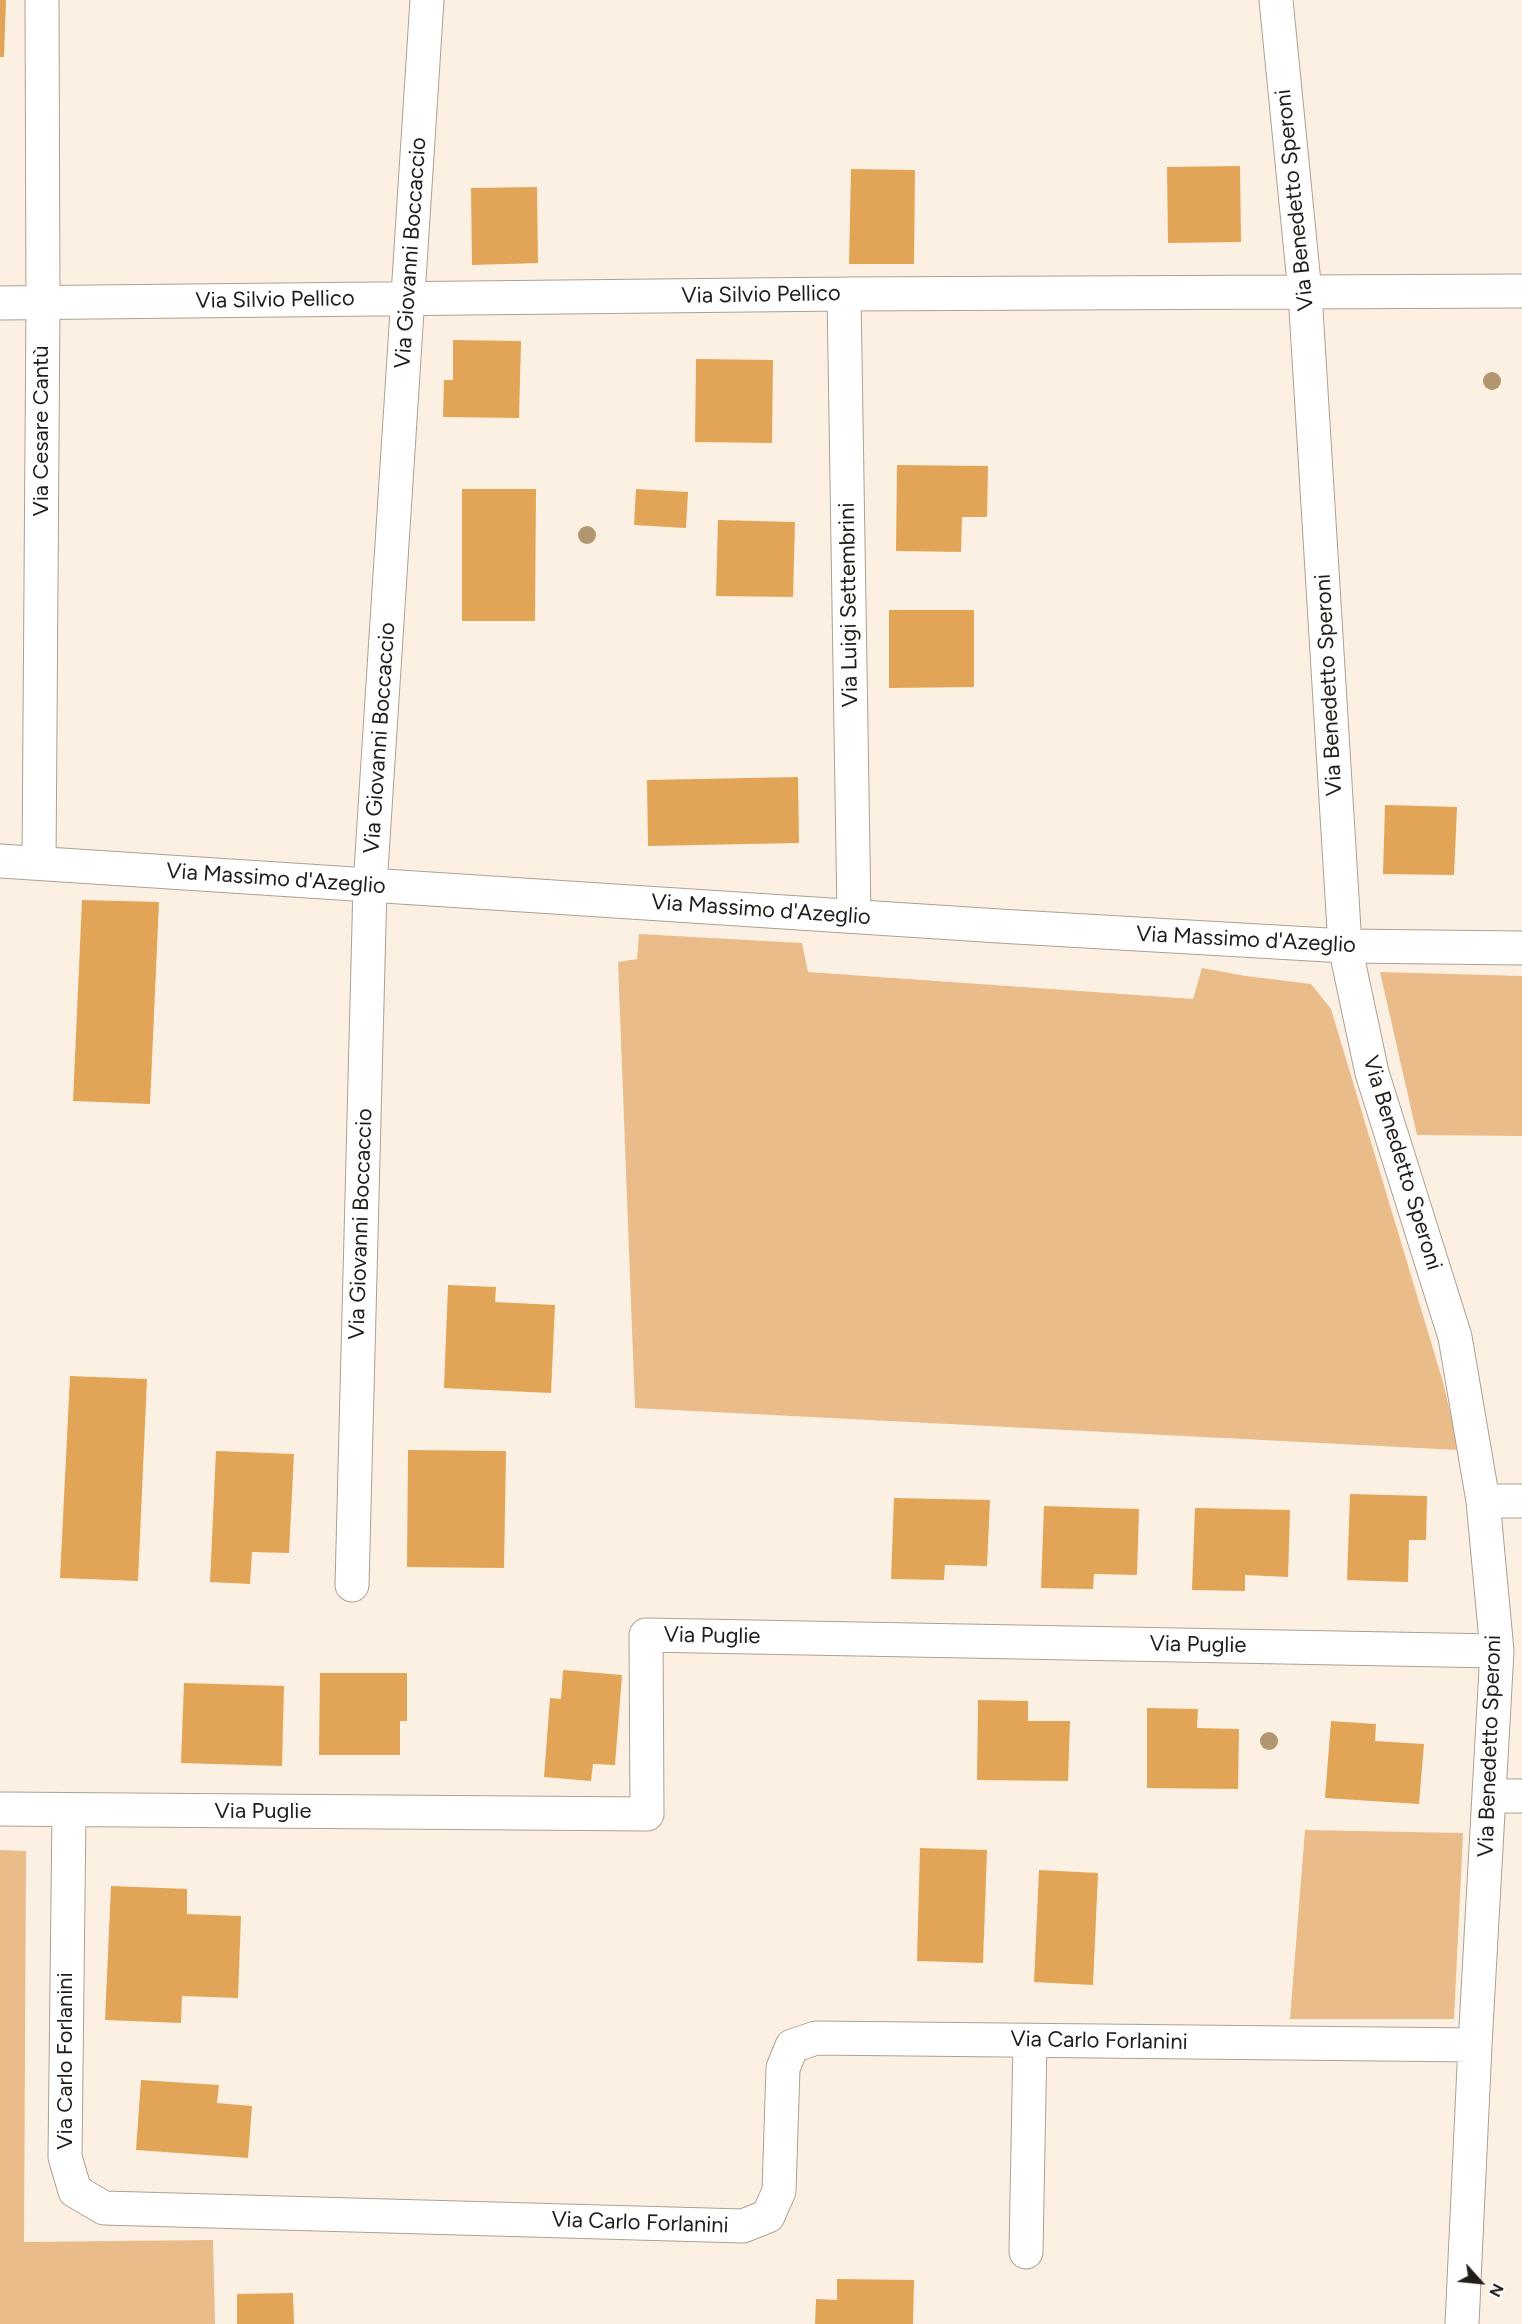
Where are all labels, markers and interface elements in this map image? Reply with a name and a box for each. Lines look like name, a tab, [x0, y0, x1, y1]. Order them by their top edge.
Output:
street label: Via Benedetto Speroni	[1270, 88, 1320, 312]
street label: Via Giovanni Boccaccio	[390, 137, 432, 369]
street label: Via Silvio Pellico	[681, 280, 841, 310]
street label: Via Silvio Pellico	[195, 285, 355, 315]
street label: Via Cesare Cantù	[29, 345, 55, 517]
street label: Via Luigi Settembrini	[834, 502, 864, 708]
street label: Via Benedetto Speroni	[1310, 573, 1348, 797]
street label: Via Giovanni Boccaccio	[359, 622, 401, 854]
street label: Via Massimo d'Azeglio	[165, 858, 387, 900]
street label: Via Massimo d'Azeglio	[650, 889, 872, 931]
street label: Via Massimo d'Azeglio	[1135, 921, 1357, 959]
street label: Via Benedetto Speroni	[1357, 1053, 1447, 1273]
street label: Via Giovanni Boccaccio	[344, 1108, 378, 1340]
street label: Via Puglie	[663, 1622, 761, 1650]
street label: Via Puglie	[1149, 1631, 1247, 1659]
street label: Via Benedetto Speroni	[1473, 1634, 1507, 1858]
street label: Via Puglie	[215, 1799, 311, 1825]
street label: Via Carlo Forlanini	[53, 1972, 79, 2150]
street label: Via Carlo Forlanini	[1010, 2026, 1188, 2056]
street label: Via Carlo Forlanini	[551, 2207, 729, 2239]
north arrow	[1450, 2252, 1510, 2312]
text: N	[1485, 2281, 1508, 2300]

